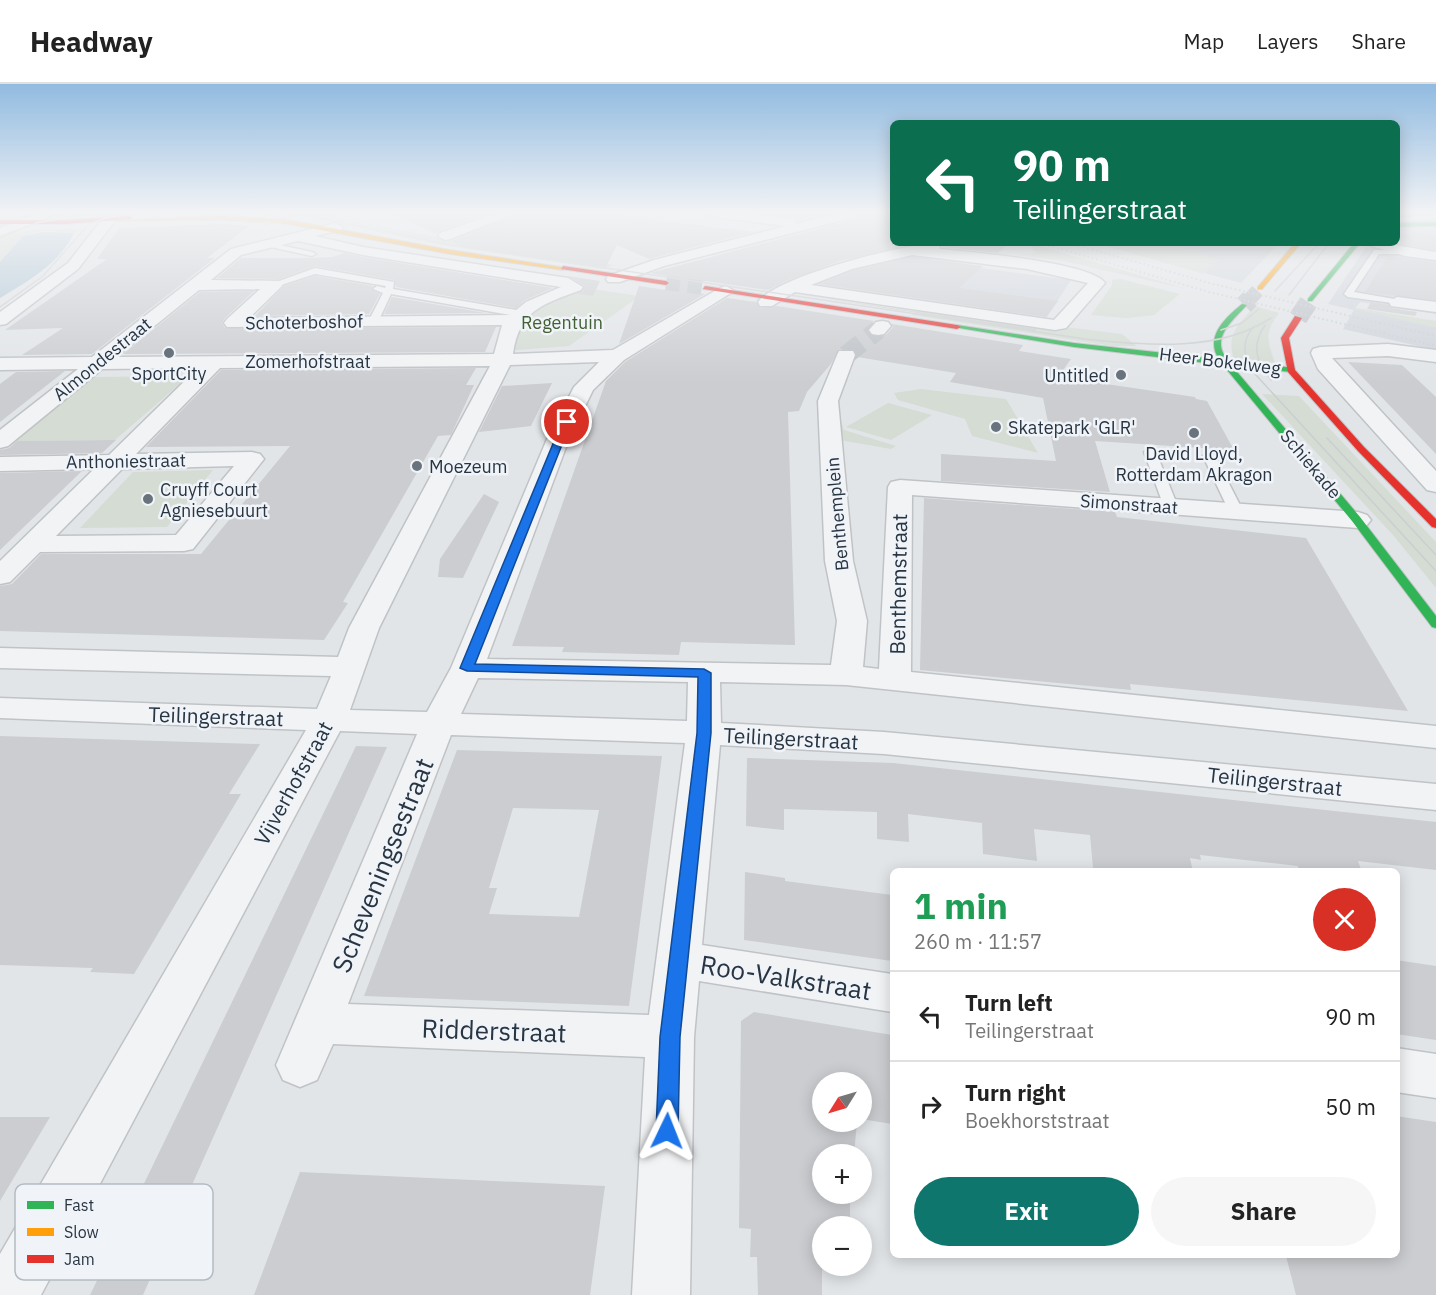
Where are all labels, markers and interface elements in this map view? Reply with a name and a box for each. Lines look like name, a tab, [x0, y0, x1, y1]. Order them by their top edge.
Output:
text: Headway	[30, 23, 153, 60]
text: Map	[1184, 27, 1224, 55]
text: Layers	[1257, 27, 1319, 55]
text: Share	[1352, 27, 1406, 55]
text: 90 m	[1013, 138, 1111, 193]
icon: left	[914, 144, 992, 222]
text: Teilingerstraat	[1013, 191, 1187, 226]
street label: Schoterboshof	[245, 309, 363, 335]
park label: Regentuin	[521, 311, 603, 334]
street label: Almondestraat	[48, 312, 156, 406]
street label: Heer Bokelweg	[1158, 342, 1283, 380]
marker: SportCity	[162, 346, 176, 360]
street label: Zomerhofstraat	[245, 350, 371, 373]
place label: SportCity	[132, 362, 206, 385]
place label: Untitled	[1044, 364, 1109, 387]
marker: Untitled	[1114, 368, 1128, 382]
pin	[541, 396, 592, 447]
icon: arrive	[550, 405, 583, 438]
place label: Skatepark 'GLR'	[1008, 416, 1136, 439]
marker: Skatepark 'GLR'	[989, 420, 1003, 434]
street label: Schiekade	[1275, 425, 1347, 503]
marker: David Lloyd, Rotterdam Akragon	[1187, 426, 1201, 440]
place label: David Lloyd, Rotterdam Akragon	[1116, 442, 1273, 486]
street label: Anthoniestraat	[66, 448, 186, 474]
place label: Moezeum	[429, 455, 507, 478]
street label: Benthemplein	[821, 456, 853, 572]
marker: Moezeum	[410, 459, 424, 473]
place label: Cruyff Court Agniesebuurt	[160, 478, 268, 522]
street label: Simonstraat	[1079, 489, 1179, 519]
marker: Cruyff Court Agniesebuurt	[141, 492, 155, 506]
street label: Benthemstraat	[883, 513, 913, 655]
street label: Teilingerstraat	[148, 700, 284, 732]
street label: Vijverhofstraat	[247, 716, 339, 850]
street label: Teilingerstraat	[723, 720, 859, 756]
street label: Scheveningsestraat	[323, 753, 441, 977]
street label: Teilingerstraat	[1206, 760, 1344, 802]
text: 1 min	[914, 882, 1008, 929]
button: close	[1313, 888, 1376, 951]
text: 260 m · 11:57	[914, 928, 1042, 955]
street label: Roo-Valkstraat	[698, 947, 874, 1007]
text: Turn left	[965, 988, 1053, 1017]
icon: left	[914, 1000, 947, 1033]
text: 90 m	[1325, 1002, 1376, 1031]
street label: Ridderstraat	[421, 1010, 567, 1050]
text: Teilingerstraat	[965, 1017, 1094, 1044]
north arrow	[812, 1072, 872, 1132]
map controls	[812, 1072, 872, 1276]
text: Turn right	[965, 1078, 1066, 1107]
icon: right	[914, 1090, 947, 1123]
text: 50 m	[1325, 1092, 1376, 1121]
position arrow	[635, 1099, 699, 1163]
text: Boekhorststraat	[965, 1107, 1110, 1134]
button: +	[812, 1144, 872, 1204]
button: Exit	[914, 1177, 1139, 1246]
button: Share	[1151, 1177, 1376, 1246]
legend	[15, 1184, 213, 1280]
text: Fast	[64, 1195, 94, 1215]
button: −	[812, 1216, 872, 1276]
text: Slow	[64, 1222, 99, 1242]
text: Jam	[64, 1249, 95, 1269]

